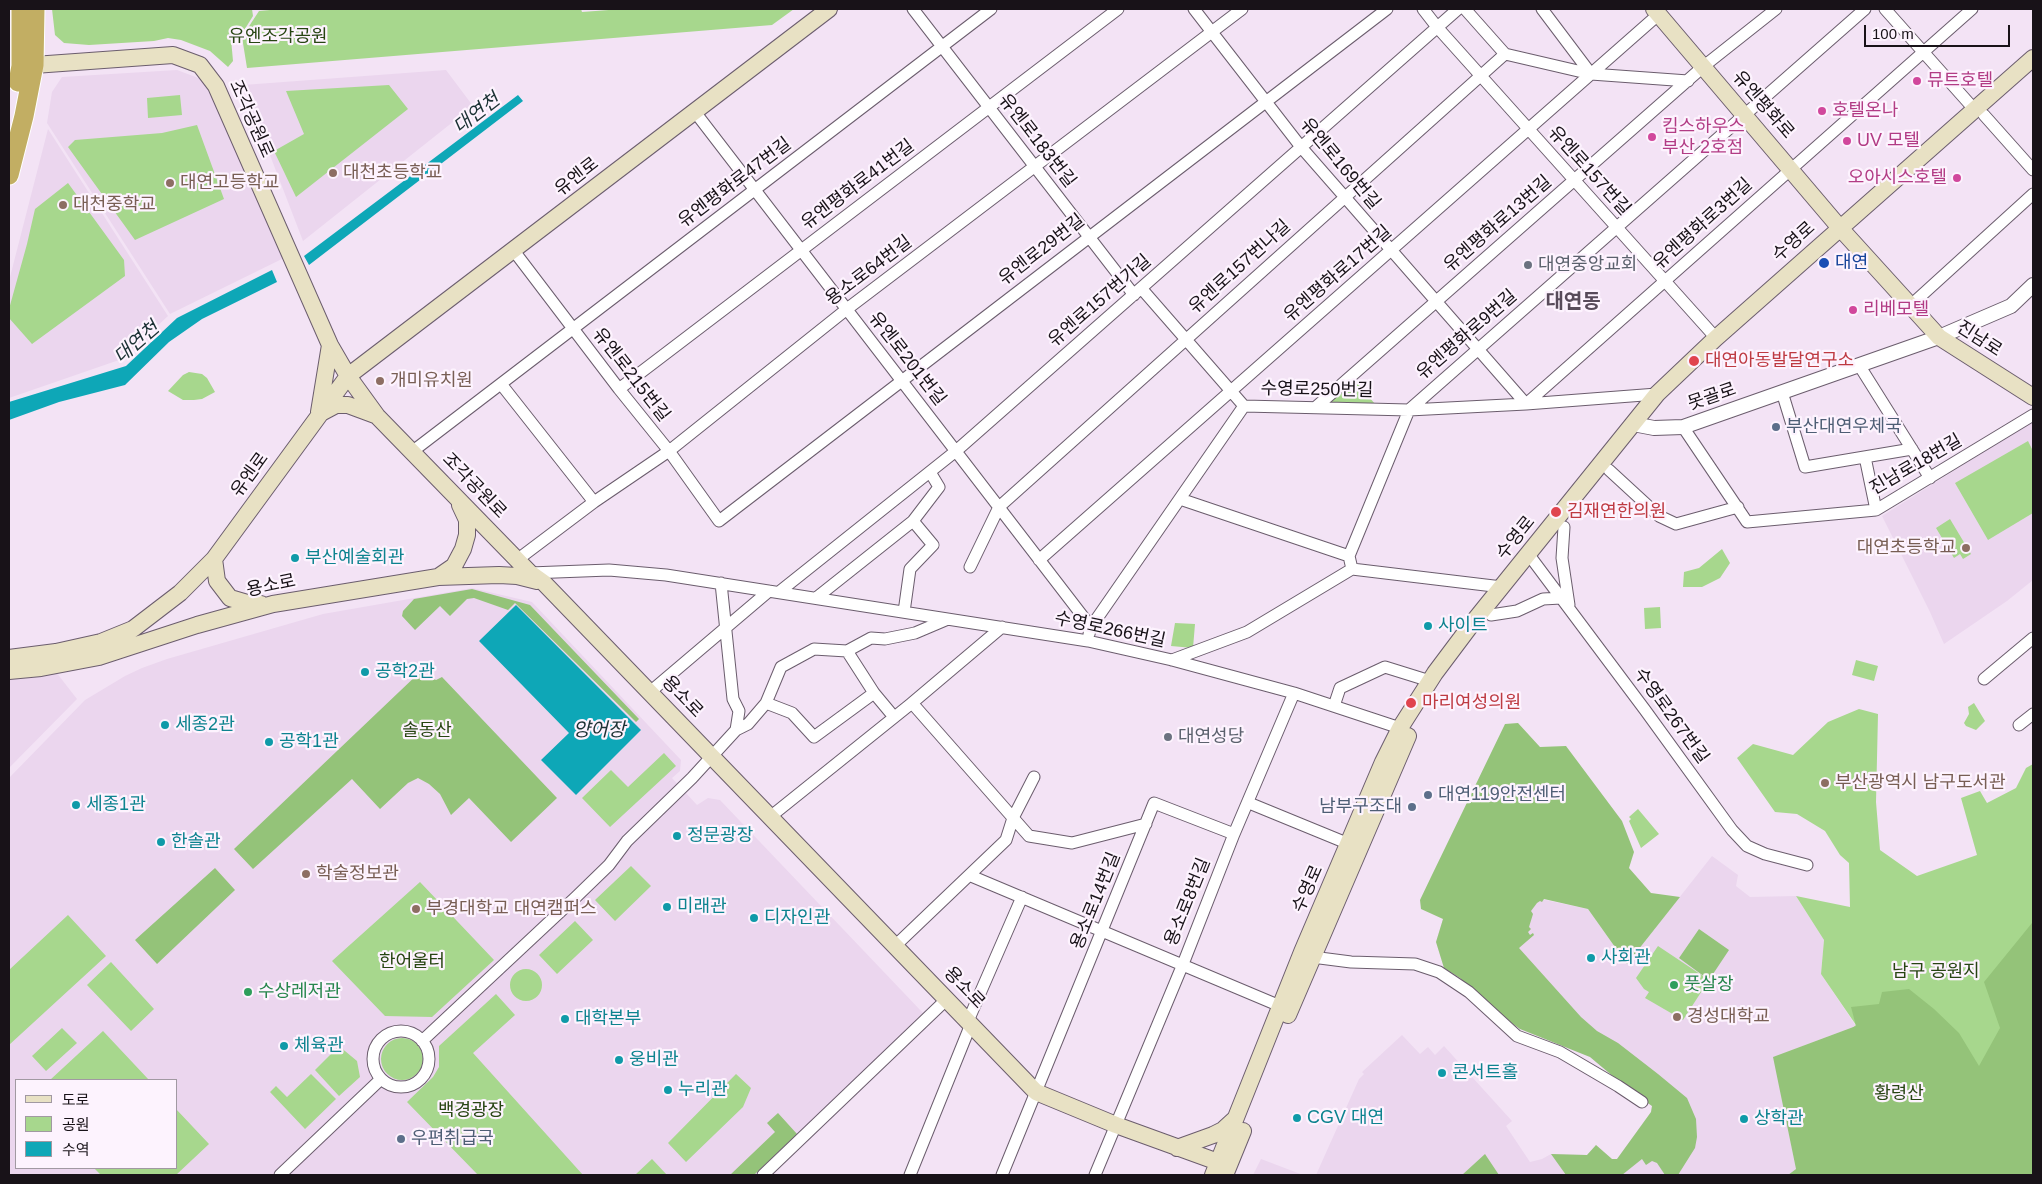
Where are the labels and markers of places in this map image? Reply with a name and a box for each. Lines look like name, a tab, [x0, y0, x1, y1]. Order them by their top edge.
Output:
place label: 뮤트호텔	[1927, 70, 1993, 92]
marker: 뮤트호텔	[1911, 75, 1923, 87]
place label: 호텔온나	[1832, 100, 1898, 122]
marker: 호텔온나	[1816, 105, 1828, 117]
place label: 킴스하우스 부산 2호점	[1662, 116, 1745, 158]
place label: UV 모텔	[1857, 130, 1920, 152]
marker: 킴스하우스 부산 2호점	[1646, 131, 1658, 143]
marker: UV 모텔	[1841, 135, 1853, 147]
place label: 대천초등학교	[343, 162, 442, 184]
marker: 대천초등학교	[327, 167, 339, 179]
place label: 오아시스호텔	[1848, 167, 1947, 189]
place label: 대연고등학교	[180, 172, 279, 194]
marker: 오아시스호텔	[1951, 172, 1963, 184]
marker: 대연고등학교	[164, 177, 176, 189]
place label: 대천중학교	[73, 194, 156, 216]
marker: 대천중학교	[57, 199, 69, 211]
place label: 대연	[1835, 252, 1868, 274]
place label: 대연중앙교회	[1538, 254, 1637, 276]
marker: 대연	[1817, 256, 1831, 270]
marker: 대연중앙교회	[1522, 259, 1534, 271]
place label: 리베모텔	[1863, 299, 1929, 321]
marker: 리베모텔	[1847, 304, 1859, 316]
place label: 대연아동발달연구소	[1705, 350, 1854, 372]
marker: 대연아동발달연구소	[1687, 354, 1701, 368]
place label: 개미유치원	[390, 370, 473, 392]
marker: 개미유치원	[374, 375, 386, 387]
place label: 부산대연우체국	[1786, 416, 1902, 438]
marker: 부산대연우체국	[1770, 421, 1782, 433]
place label: 김재연한의원	[1567, 501, 1666, 523]
marker: 김재연한의원	[1549, 505, 1563, 519]
place label: 대연초등학교	[1857, 537, 1956, 559]
marker: 대연초등학교	[1960, 542, 1972, 554]
place label: 부산예술회관	[305, 547, 404, 569]
marker: 부산예술회관	[289, 552, 301, 564]
place label: 사이트	[1438, 615, 1488, 637]
marker: 사이트	[1422, 620, 1434, 632]
place label: 공학2관	[375, 661, 435, 683]
marker: 공학2관	[359, 666, 371, 678]
place label: 마리여성의원	[1422, 692, 1521, 714]
marker: 마리여성의원	[1404, 696, 1418, 710]
place label: 세종2관	[175, 714, 235, 736]
marker: 세종2관	[159, 719, 171, 731]
place label: 대연성당	[1178, 726, 1244, 748]
place label: 공학1관	[279, 731, 339, 753]
marker: 대연성당	[1162, 731, 1174, 743]
marker: 공학1관	[263, 736, 275, 748]
place label: 부산광역시 남구도서관	[1835, 772, 2006, 794]
marker: 부산광역시 남구도서관	[1819, 777, 1831, 789]
place label: 대연119안전센터	[1438, 784, 1566, 806]
marker: 대연119안전센터	[1422, 789, 1434, 801]
place label: 세종1관	[86, 794, 146, 816]
place label: 남부구조대	[1319, 796, 1402, 818]
marker: 세종1관	[70, 799, 82, 811]
marker: 남부구조대	[1406, 801, 1418, 813]
place label: 정문광장	[687, 825, 753, 847]
marker: 정문광장	[671, 830, 683, 842]
place label: 한솔관	[171, 831, 221, 853]
marker: 한솔관	[155, 836, 167, 848]
place label: 학술정보관	[316, 863, 399, 885]
marker: 학술정보관	[300, 868, 312, 880]
place label: 미래관	[677, 896, 727, 918]
place label: 부경대학교 대연캠퍼스	[426, 898, 597, 920]
marker: 미래관	[661, 901, 673, 913]
marker: 부경대학교 대연캠퍼스	[410, 903, 422, 915]
place label: 디자인관	[764, 907, 830, 929]
marker: 디자인관	[748, 912, 760, 924]
place label: 사회관	[1601, 947, 1651, 969]
marker: 사회관	[1585, 952, 1597, 964]
place label: 풋살장	[1684, 974, 1734, 996]
marker: 풋살장	[1668, 979, 1680, 991]
place label: 수상레저관	[258, 981, 341, 1003]
marker: 수상레저관	[242, 986, 254, 998]
place label: 경성대학교	[1687, 1006, 1770, 1028]
place label: 대학본부	[575, 1008, 641, 1030]
marker: 경성대학교	[1671, 1011, 1683, 1023]
marker: 대학본부	[559, 1013, 571, 1025]
place label: 체육관	[294, 1035, 344, 1057]
marker: 체육관	[278, 1040, 290, 1052]
place label: 웅비관	[629, 1049, 679, 1071]
marker: 웅비관	[613, 1054, 625, 1066]
place label: 콘서트홀	[1452, 1062, 1518, 1084]
marker: 콘서트홀	[1436, 1067, 1448, 1079]
place label: 누리관	[678, 1079, 728, 1101]
marker: 누리관	[662, 1084, 674, 1096]
place label: CGV 대연	[1307, 1107, 1384, 1129]
place label: 상학관	[1754, 1108, 1804, 1130]
marker: CGV 대연	[1291, 1112, 1303, 1124]
marker: 상학관	[1738, 1113, 1750, 1125]
place label: 우편취급국	[411, 1128, 494, 1150]
marker: 우편취급국	[395, 1133, 407, 1145]

